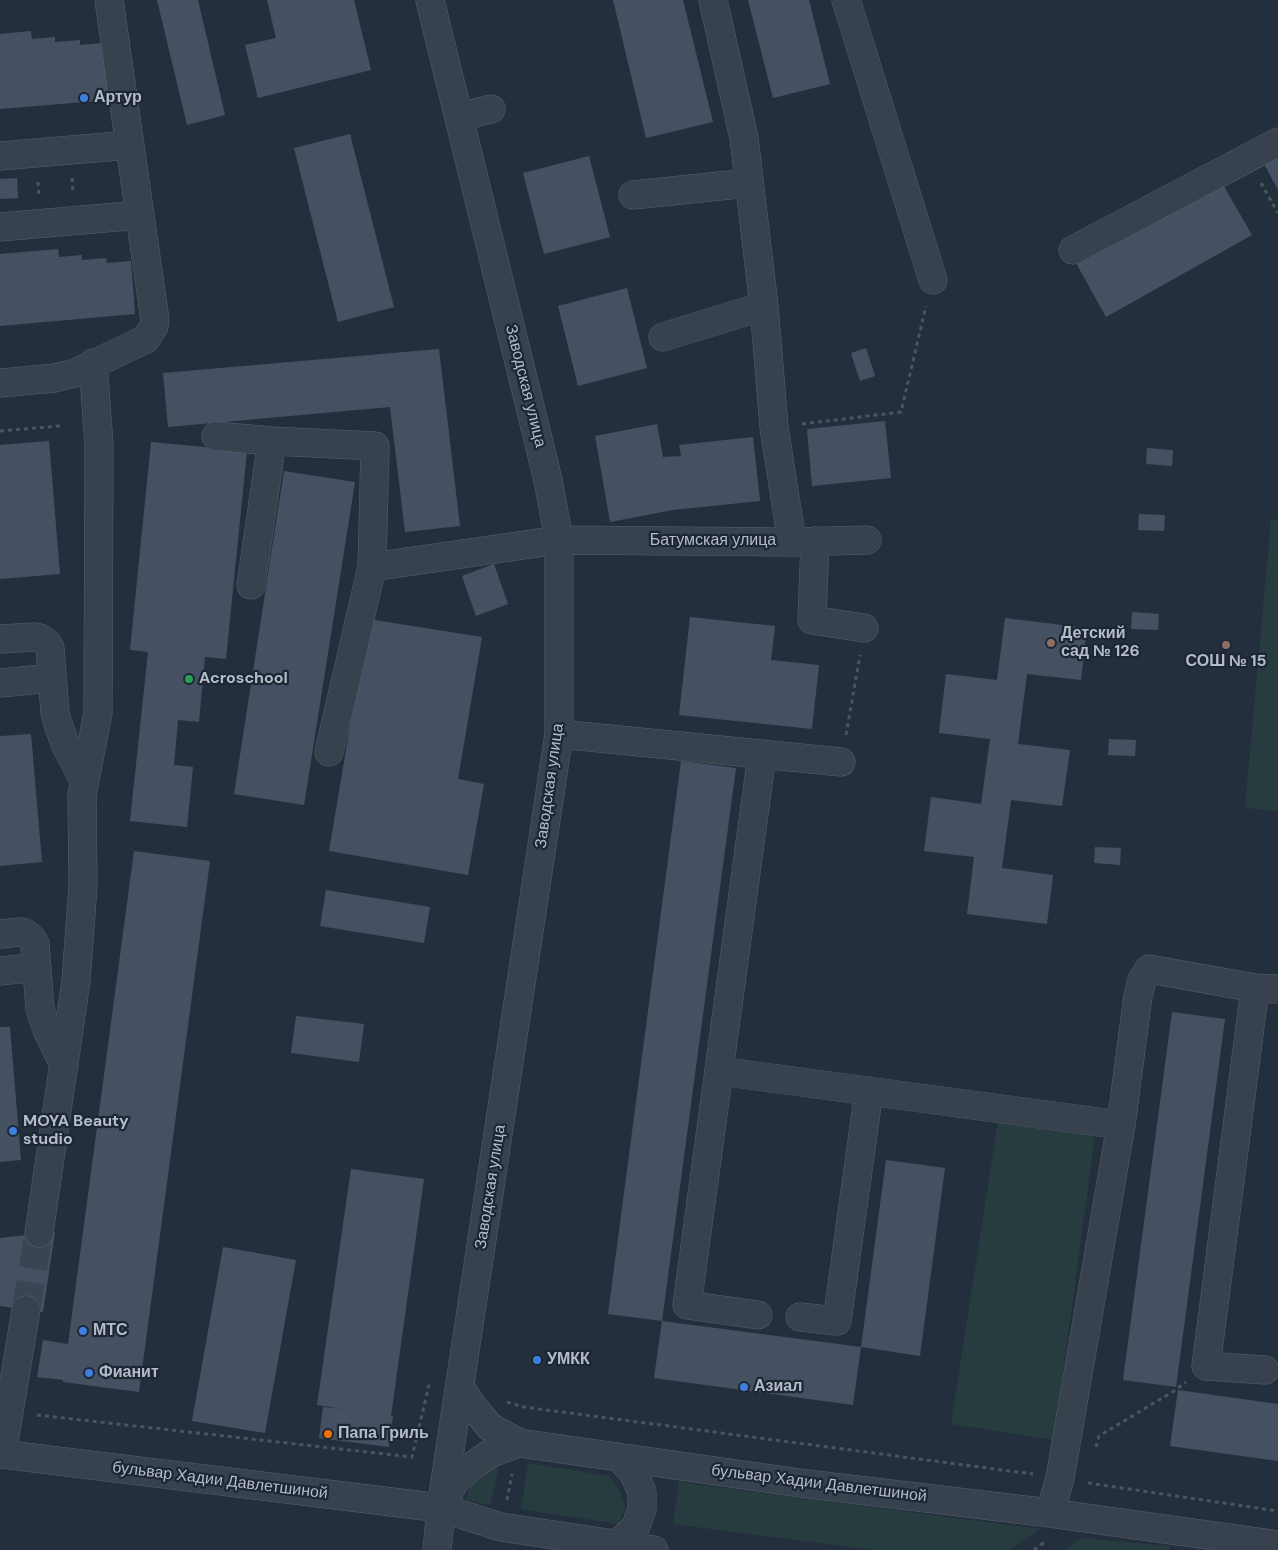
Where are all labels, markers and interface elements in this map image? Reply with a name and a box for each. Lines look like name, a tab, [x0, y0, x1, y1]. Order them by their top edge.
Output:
place label: Артур	[94, 88, 142, 108]
marker: Артур	[78, 92, 90, 104]
street label: Заводская улица	[500, 323, 550, 449]
street label: Батумская улица	[650, 531, 776, 551]
place label: Детский сад № 126	[1061, 624, 1140, 662]
marker: Детский сад № 126	[1045, 637, 1057, 649]
marker: СОШ № 15	[1220, 639, 1232, 651]
place label: СОШ № 15	[1186, 652, 1266, 672]
place label: Acroschool	[199, 669, 288, 689]
marker: Acroschool	[183, 673, 195, 685]
street label: Заводская улица	[532, 722, 568, 850]
place label: MOYA Beauty studio	[23, 1112, 129, 1150]
street label: Заводская улица	[472, 1123, 510, 1251]
marker: MOYA Beauty studio	[7, 1125, 19, 1137]
place label: МТС	[93, 1321, 128, 1341]
marker: МТС	[77, 1325, 89, 1337]
place label: УМКК	[547, 1350, 590, 1370]
marker: УМКК	[531, 1354, 543, 1366]
place label: Фианит	[99, 1363, 159, 1383]
marker: Фианит	[83, 1367, 95, 1379]
place label: Азиал	[754, 1377, 802, 1397]
marker: Азиал	[738, 1381, 750, 1393]
place label: Папа Гриль	[338, 1424, 429, 1444]
marker: Папа Гриль	[322, 1428, 334, 1440]
street label: бульвар Хадии Давлетшиной	[111, 1458, 329, 1504]
street label: бульвар Хадии Давлетшиной	[710, 1461, 928, 1507]

